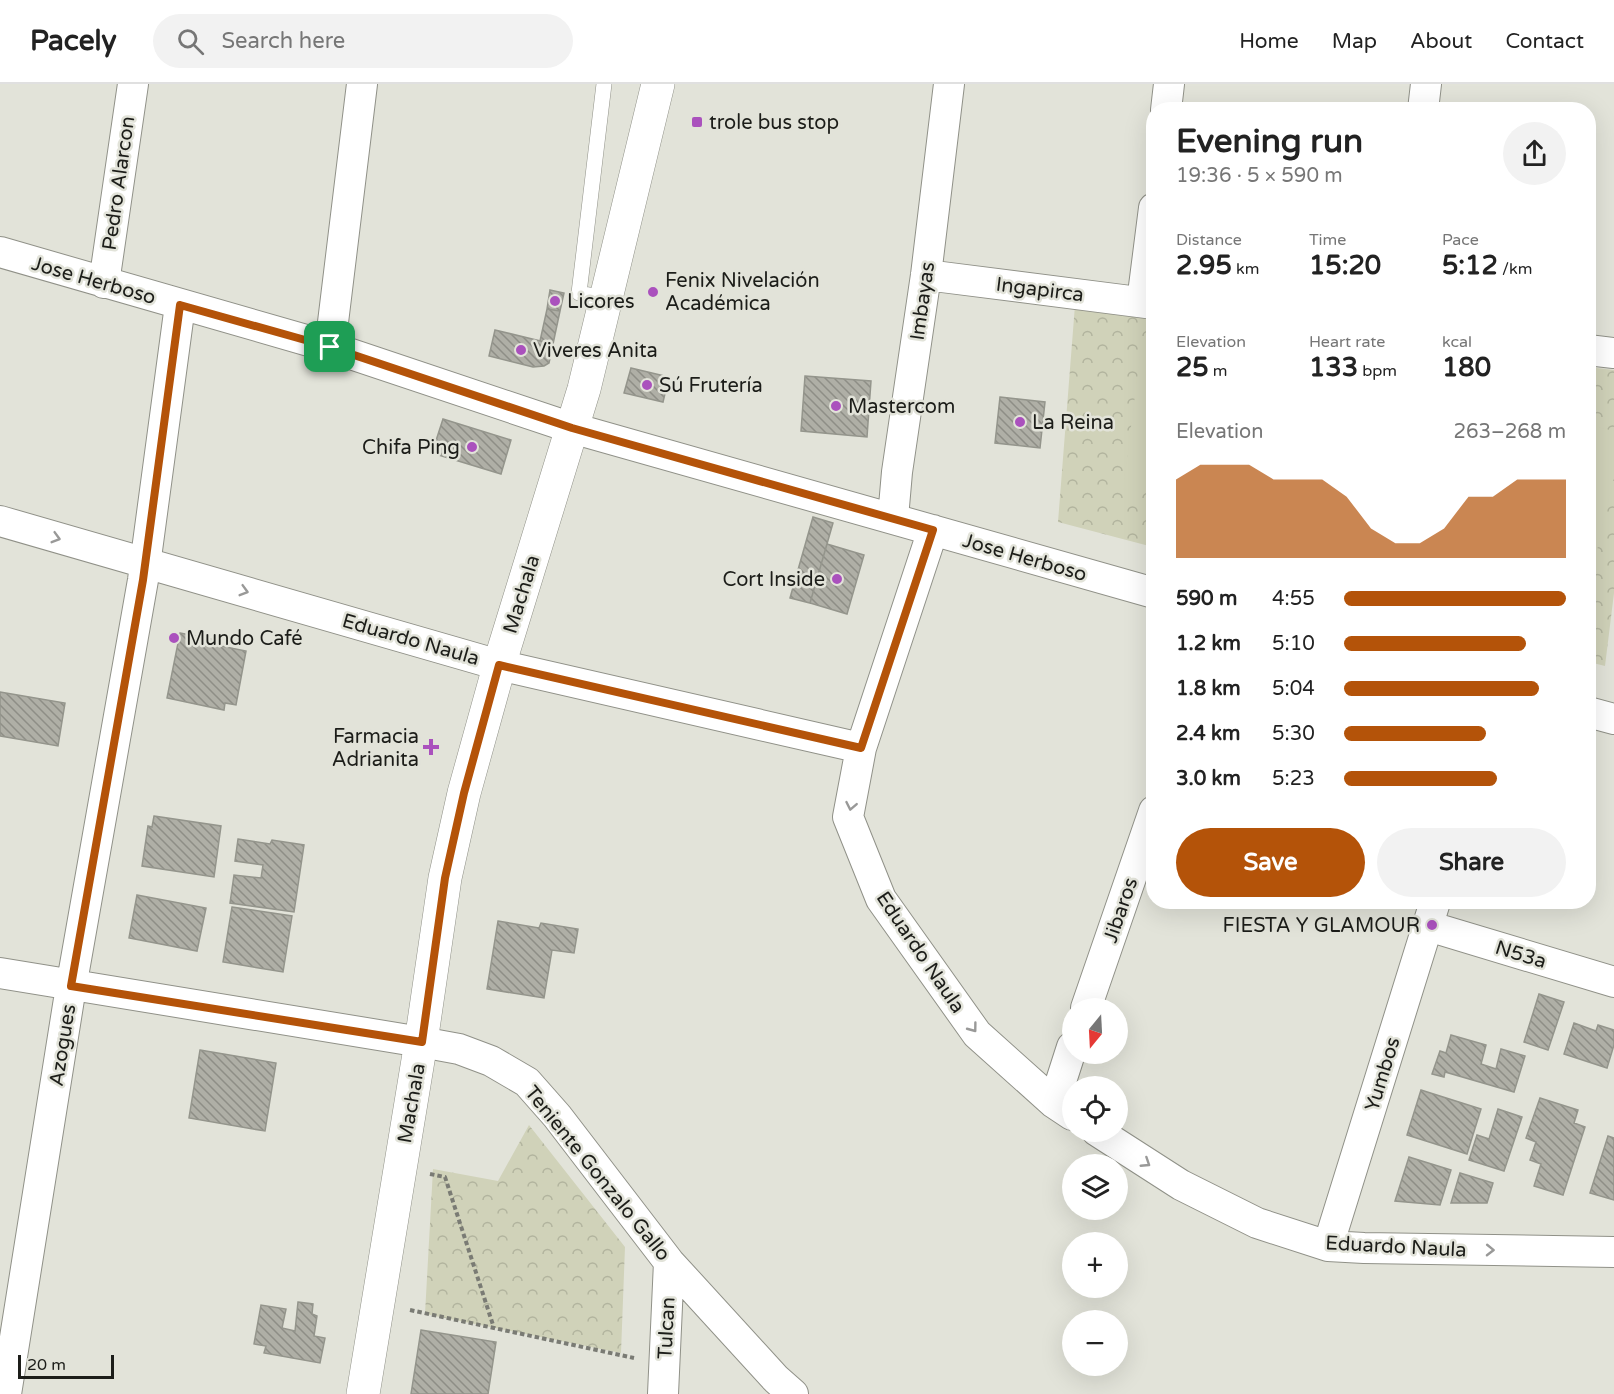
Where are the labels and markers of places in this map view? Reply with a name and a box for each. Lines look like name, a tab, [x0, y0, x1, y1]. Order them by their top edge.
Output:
place label: trole bus stop	[709, 111, 839, 135]
marker: trole bus stop	[690, 115, 704, 129]
place label: Fenix Nivelación Académica	[665, 269, 820, 316]
marker: Fenix Nivelación Académica	[646, 285, 660, 299]
place label: Licores	[567, 290, 635, 314]
marker: Licores	[548, 294, 562, 308]
pin	[304, 321, 355, 372]
place label: Viveres Anita	[533, 339, 658, 363]
marker: Viveres Anita	[514, 343, 528, 357]
place label: Sú Frutería	[659, 374, 763, 398]
marker: Sú Frutería	[640, 378, 654, 392]
place label: Mastercom	[848, 395, 955, 419]
marker: Mastercom	[829, 399, 843, 413]
place label: La Reina	[1032, 411, 1114, 435]
marker: La Reina	[1013, 415, 1027, 429]
place label: Chifa Ping	[362, 436, 460, 460]
marker: Chifa Ping	[465, 440, 479, 454]
place label: Cort Inside	[723, 568, 825, 592]
marker: Cort Inside	[830, 572, 844, 586]
place label: Mundo Café	[186, 627, 303, 651]
marker: Mundo Café	[167, 631, 181, 645]
place label: Farmacia Adrianita	[332, 725, 419, 772]
marker: Farmacia Adrianita	[424, 740, 438, 754]
place label: FIESTA Y GLAMOUR	[1223, 914, 1420, 938]
marker: FIESTA Y GLAMOUR	[1425, 918, 1439, 932]

